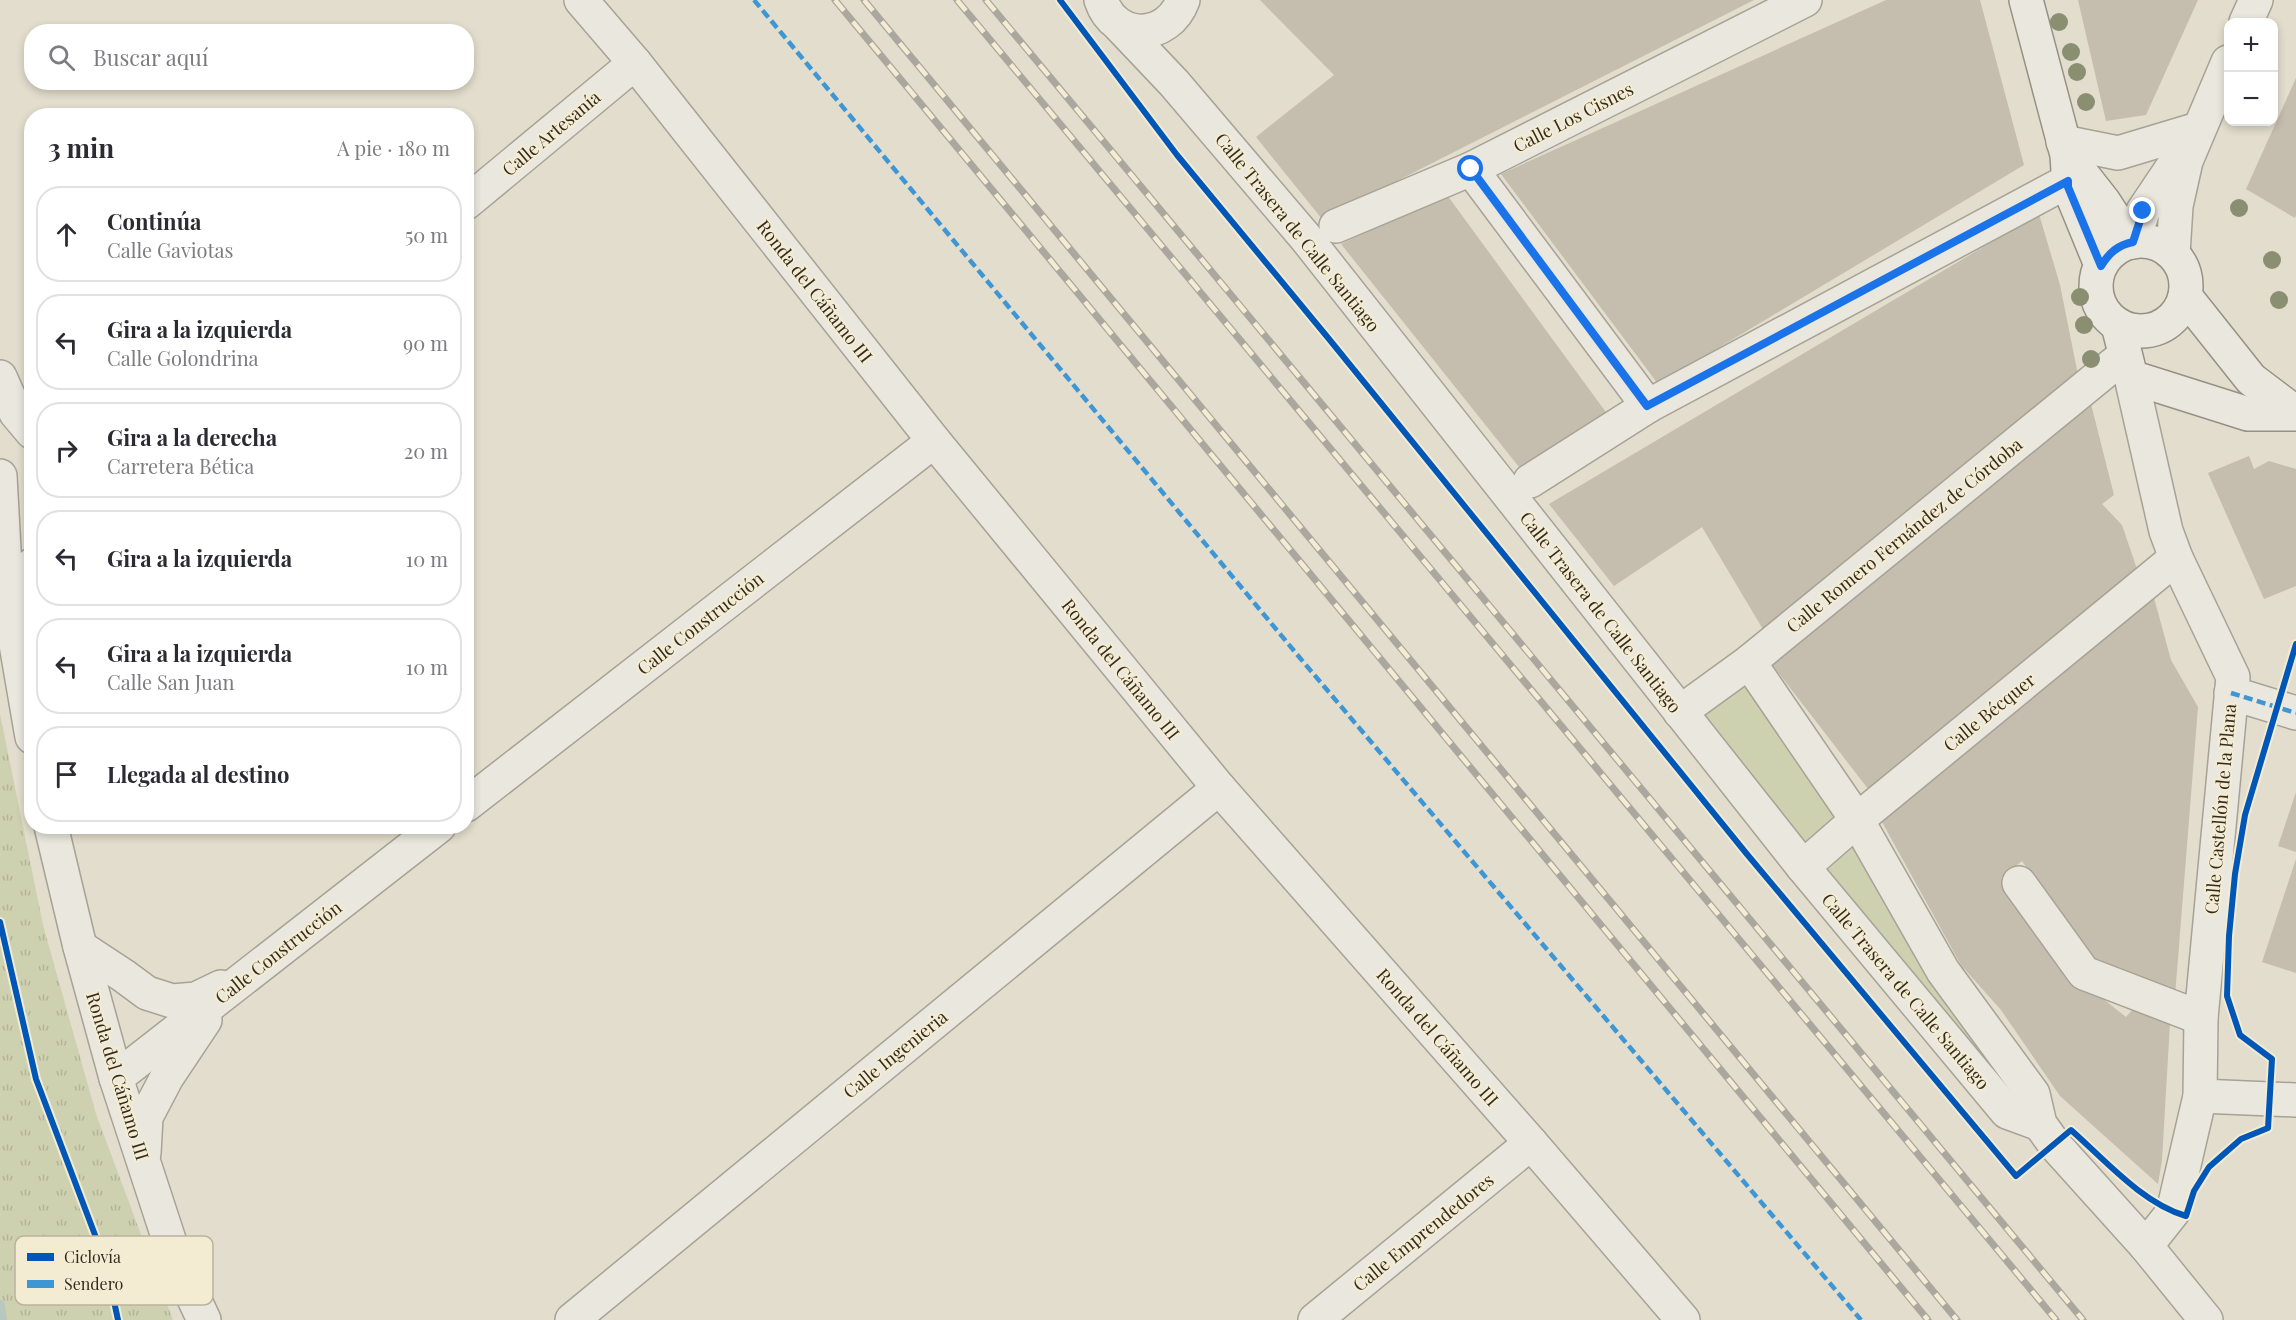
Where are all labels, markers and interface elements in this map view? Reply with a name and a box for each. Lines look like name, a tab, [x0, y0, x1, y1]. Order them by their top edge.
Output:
map controls	[2224, 18, 2278, 126]
button: +	[2224, 18, 2278, 72]
search box	[24, 24, 474, 90]
icon: search	[45, 41, 78, 74]
text: Buscar aquí	[93, 42, 208, 72]
button: −	[2224, 72, 2278, 126]
street label: Calle Los Cisnes	[1509, 76, 1637, 158]
street label: Calle Artesanía	[497, 85, 605, 181]
street label: Calle Trasera de Calle Santiago	[1210, 127, 1386, 337]
text: 3 min	[48, 130, 114, 165]
text: A pie · 180 m	[337, 134, 450, 161]
route start	[1457, 155, 1483, 181]
route end	[2129, 197, 2155, 223]
text: Continúa	[107, 206, 201, 236]
street label: Ronda del Cáñamo III	[752, 215, 878, 367]
icon: ahead	[50, 218, 83, 251]
text: 50 m	[405, 221, 448, 248]
text: Calle Gaviotas	[107, 236, 233, 263]
text: Gira a la izquierda	[107, 314, 292, 344]
icon: left	[50, 326, 83, 359]
text: 90 m	[403, 329, 448, 356]
text: Calle Golondrina	[107, 344, 259, 371]
text: Gira a la derecha	[107, 422, 277, 452]
street label: Calle Romero Fernández de Córdoba	[1781, 432, 2027, 638]
icon: right	[50, 434, 83, 467]
text: 20 m	[404, 437, 448, 464]
text: Carretera Bética	[107, 452, 254, 479]
street label: Calle Trasera de Calle Santiago	[1515, 506, 1687, 718]
icon: left	[50, 542, 83, 575]
text: Gira a la izquierda	[107, 543, 292, 573]
text: 10 m	[406, 545, 448, 572]
street label: Calle Construcción	[632, 566, 768, 680]
street label: Ronda del Cáñamo III	[1057, 594, 1185, 744]
text: Gira a la izquierda	[107, 638, 292, 668]
icon: left	[50, 650, 83, 683]
text: 10 m	[406, 653, 448, 680]
street label: Calle Bécquer	[1938, 667, 2040, 757]
text: Calle San Juan	[107, 668, 235, 695]
street label: Calle Castellón de la Plana	[2199, 703, 2241, 915]
icon: arrive	[50, 758, 83, 791]
text: Llegada al destino	[107, 759, 289, 789]
street label: Calle Trasera de Calle Santiago	[1817, 888, 1995, 1094]
street label: Calle Construcción	[210, 895, 346, 1009]
street label: Ronda del Cáñamo III	[1372, 963, 1504, 1111]
street label: Ronda del Cáñamo III	[81, 989, 155, 1163]
street label: Calle Ingenieria	[838, 1005, 952, 1103]
street label: Calle Emprendedores	[1348, 1168, 1498, 1296]
legend	[15, 1236, 213, 1305]
text: Ciclovía	[64, 1246, 121, 1267]
text: Sendero	[64, 1273, 123, 1294]

